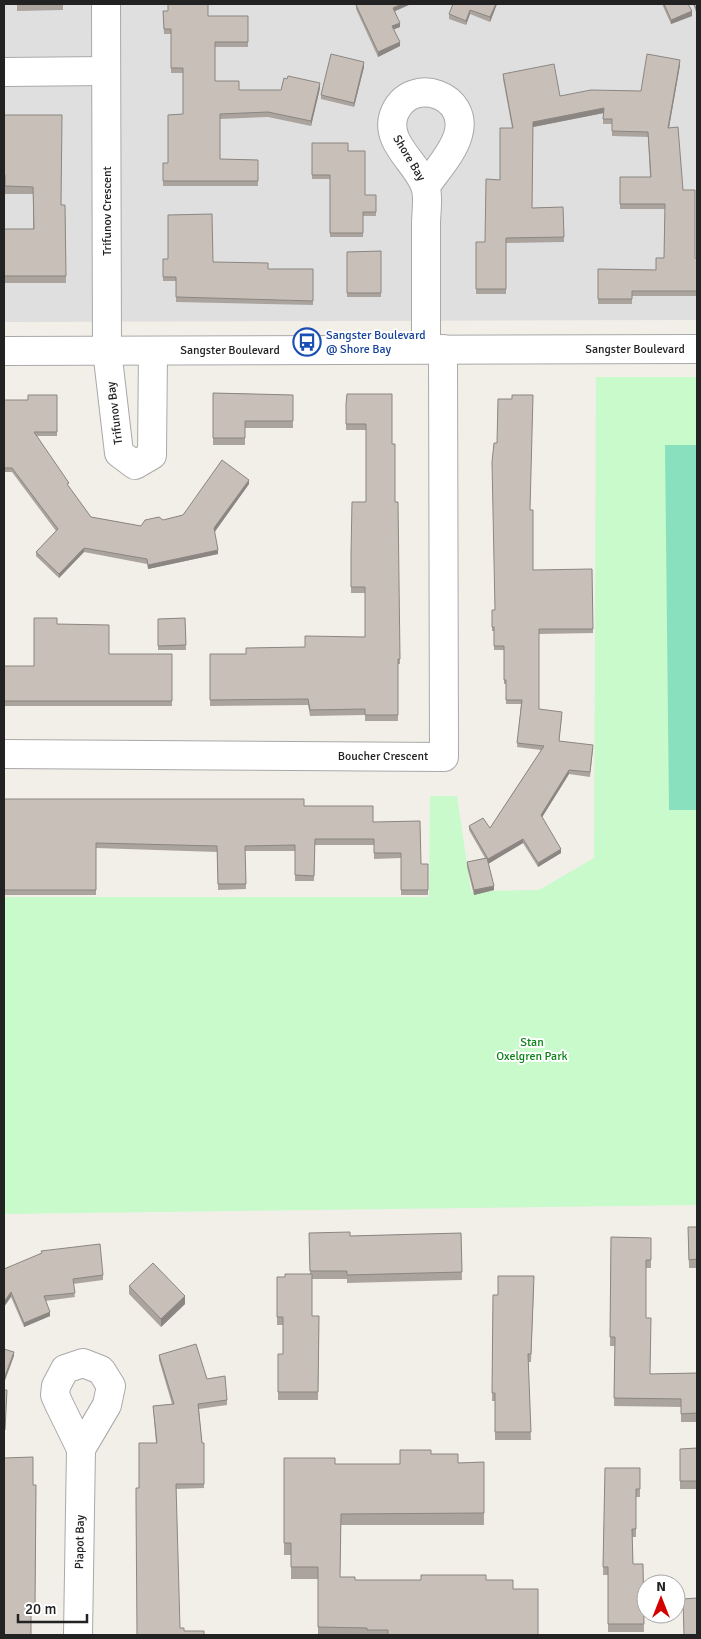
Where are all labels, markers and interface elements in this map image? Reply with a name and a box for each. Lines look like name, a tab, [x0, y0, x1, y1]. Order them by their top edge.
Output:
street label: Shore Bay	[389, 132, 429, 184]
street label: Trifunov Crescent	[100, 166, 115, 256]
bus stop icon: Sangster Boulevard @ Shore Bay	[292, 327, 322, 357]
place label: Sangster Boulevard @ Shore Bay	[326, 328, 426, 357]
street label: Sangster Boulevard	[585, 342, 685, 357]
street label: Sangster Boulevard	[180, 343, 280, 358]
street label: Trifunov Bay	[104, 380, 126, 445]
street label: Boucher Crescent	[338, 749, 428, 764]
park label: Stan Oxelgren Park	[496, 1035, 568, 1064]
street label: Piapot Bay	[72, 1514, 88, 1569]
north arrow	[636, 1574, 686, 1624]
text: N	[656, 1578, 666, 1595]
scale bar	[18, 1592, 86, 1624]
text: 20 m	[25, 1600, 56, 1618]

